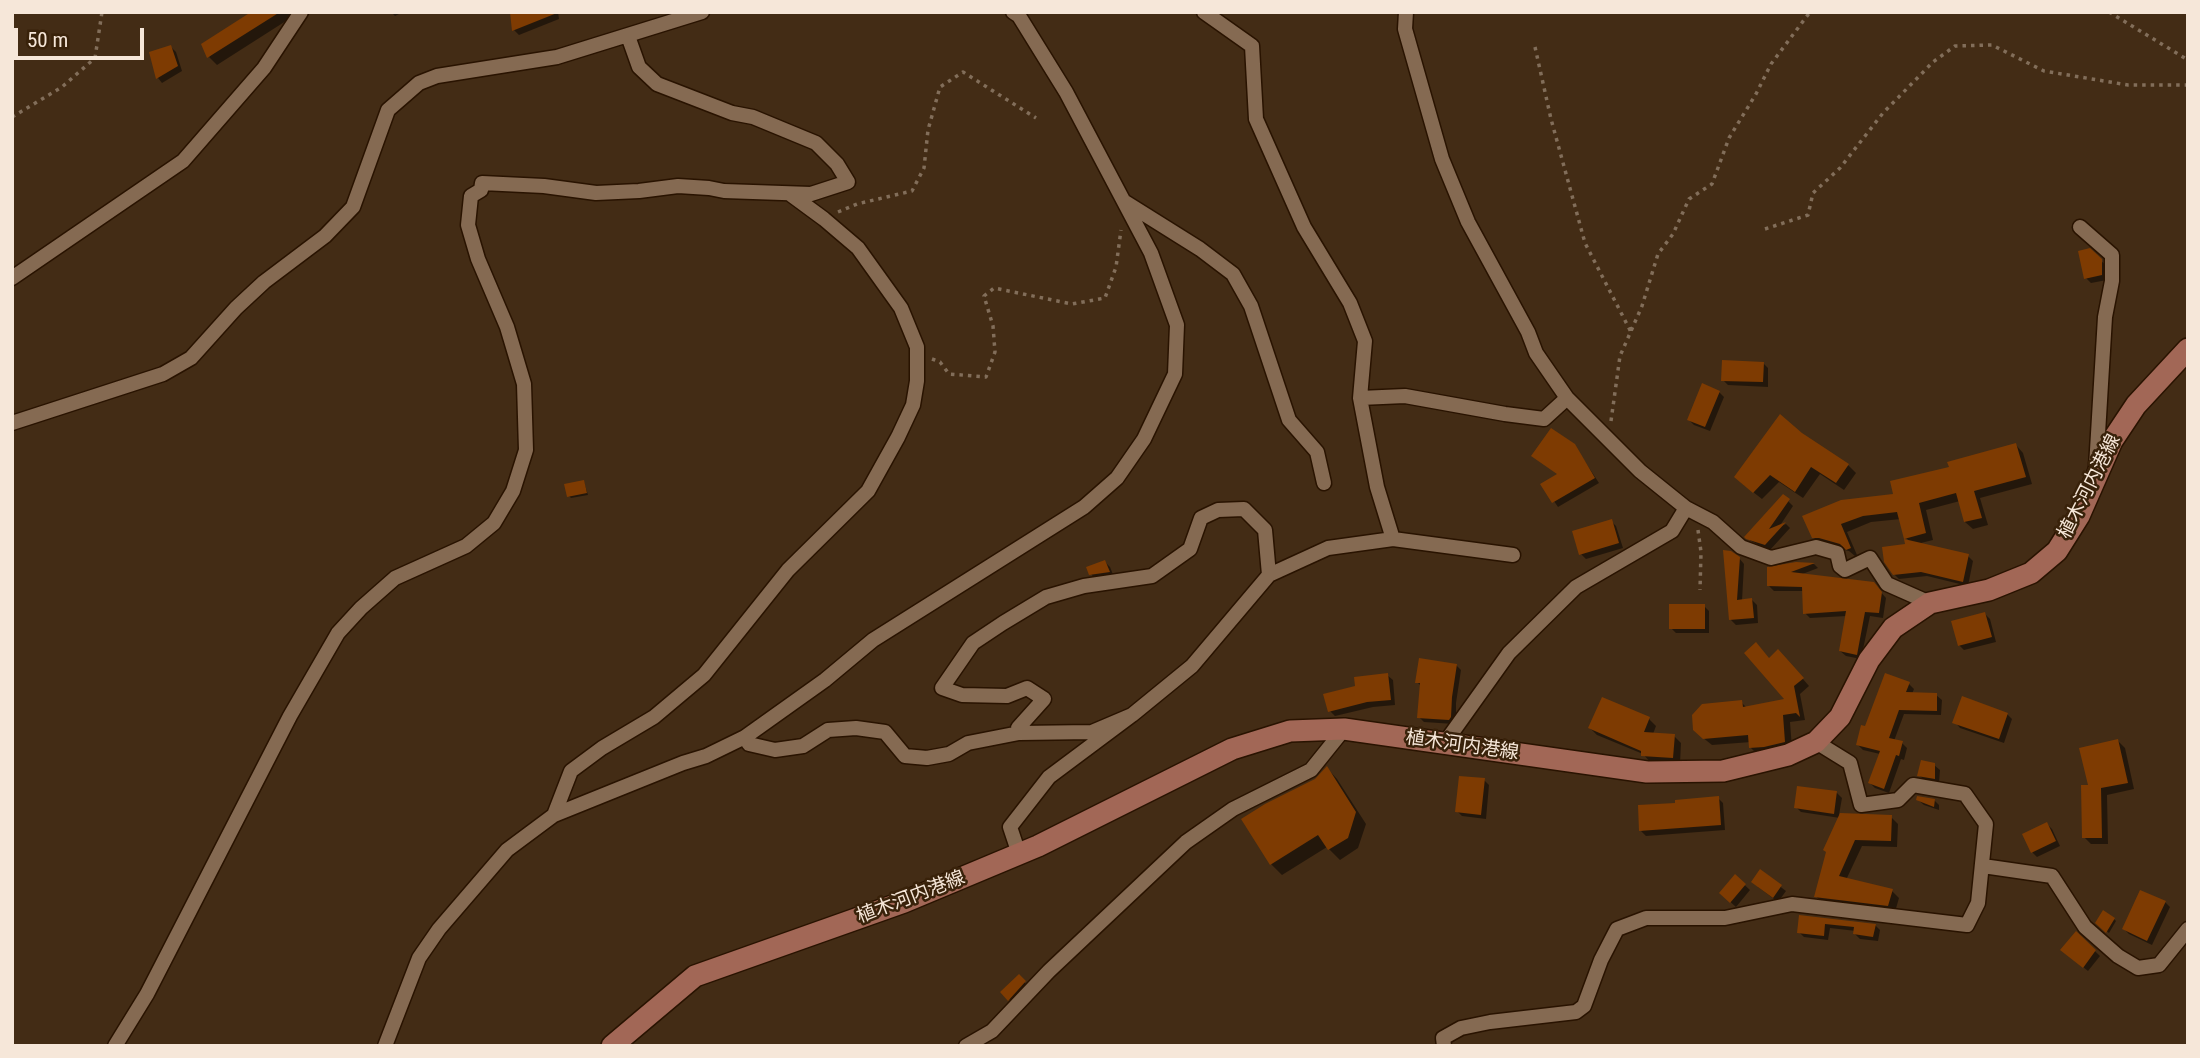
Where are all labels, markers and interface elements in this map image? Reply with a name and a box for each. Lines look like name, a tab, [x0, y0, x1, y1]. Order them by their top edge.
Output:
scale bar	[18, 14, 147, 58]
text: 50 m	[27, 28, 68, 52]
street label: 植木河内港線	[2054, 431, 2126, 543]
street label: 植木河内港線	[1404, 727, 1520, 765]
street label: 植木河内港線	[854, 867, 968, 929]

